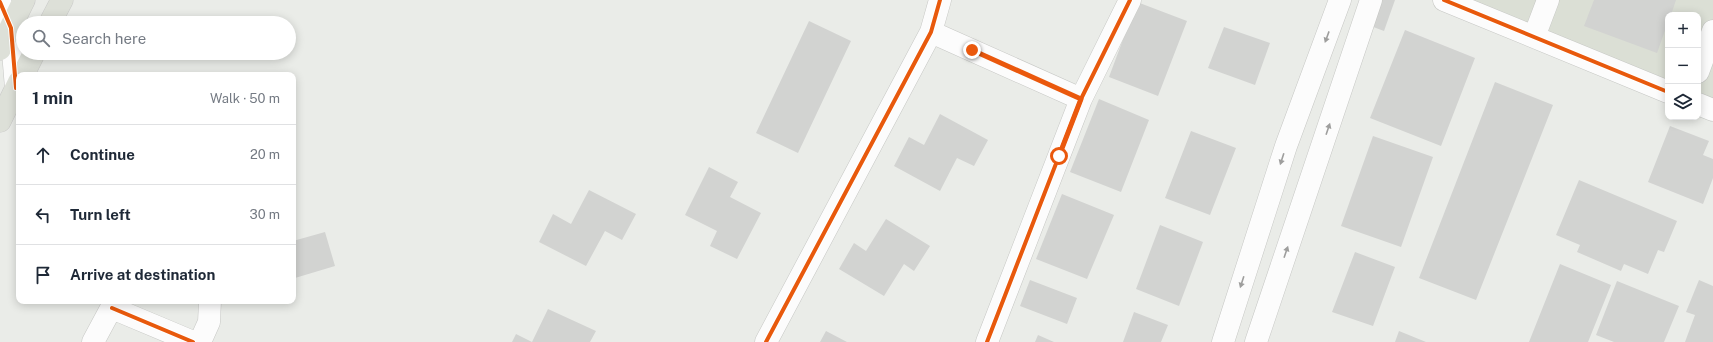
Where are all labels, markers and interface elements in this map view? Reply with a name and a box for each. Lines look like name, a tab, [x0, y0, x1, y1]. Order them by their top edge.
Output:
map controls	[1665, 12, 1701, 120]
button: +	[1665, 12, 1701, 48]
search box	[16, 16, 296, 60]
icon: search	[30, 27, 52, 49]
text: Search here	[62, 30, 146, 47]
one-way arrow	[1323, 31, 1329, 43]
route end	[963, 41, 981, 59]
button: −	[1665, 48, 1701, 84]
button: layers	[1665, 84, 1701, 120]
text: 1 min	[32, 88, 73, 108]
text: Walk · 50 m	[210, 91, 280, 106]
one-way arrow	[1325, 122, 1331, 134]
icon: ahead	[32, 144, 54, 166]
text: Continue	[70, 146, 135, 163]
text: 20 m	[250, 147, 280, 162]
route start	[1050, 147, 1068, 165]
one-way arrow	[1279, 153, 1285, 165]
icon: left	[32, 204, 54, 226]
text: Turn left	[70, 206, 131, 223]
text: 30 m	[250, 207, 280, 222]
one-way arrow	[1284, 246, 1290, 258]
icon: arrive	[32, 264, 54, 286]
text: Arrive at destination	[70, 266, 215, 283]
one-way arrow	[1239, 277, 1245, 289]

